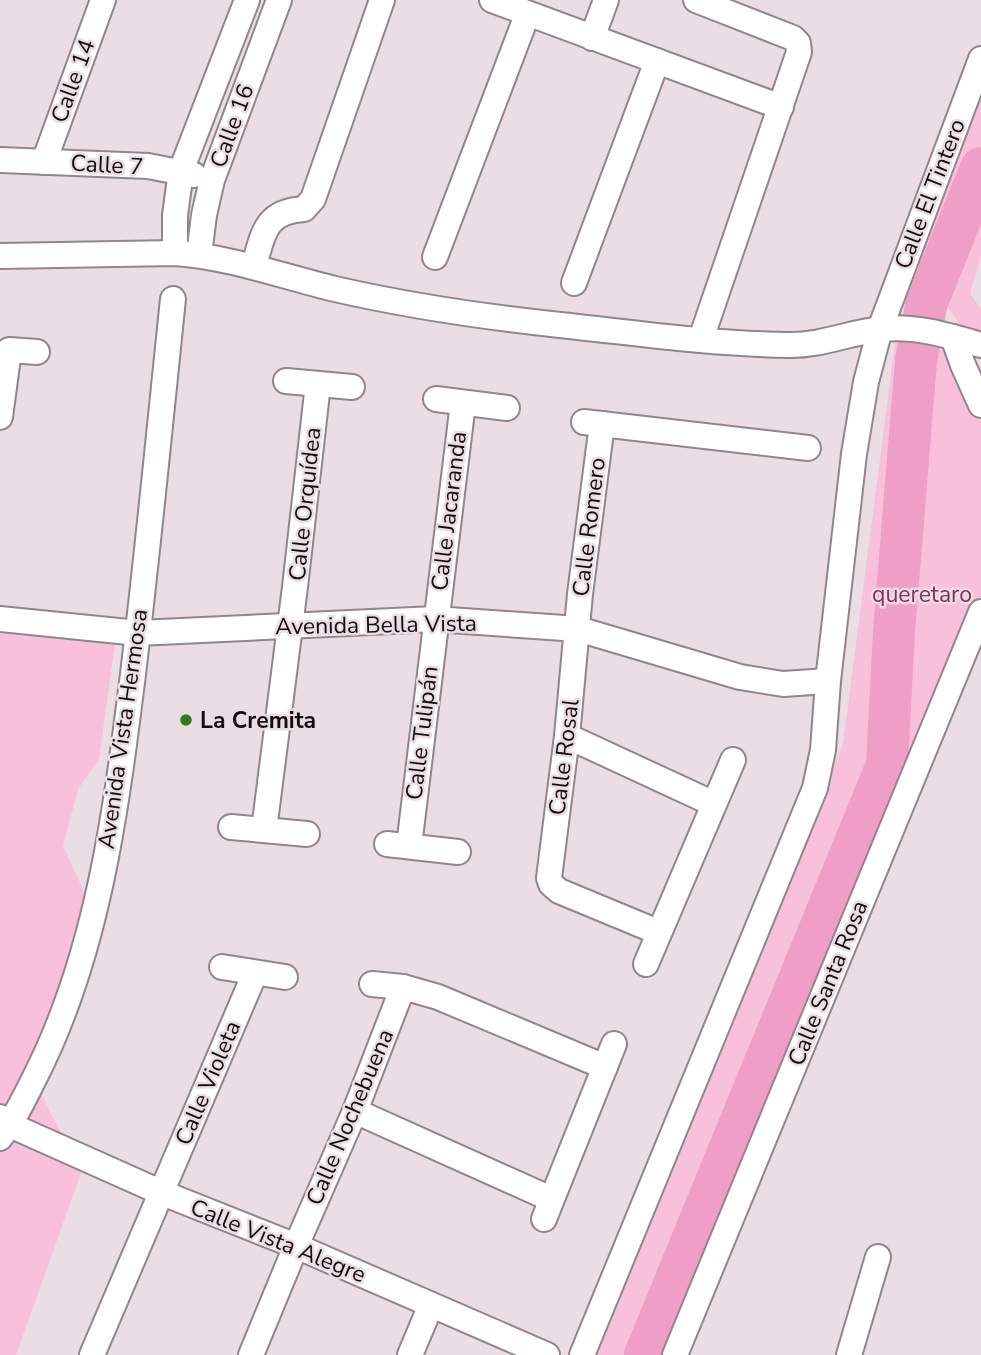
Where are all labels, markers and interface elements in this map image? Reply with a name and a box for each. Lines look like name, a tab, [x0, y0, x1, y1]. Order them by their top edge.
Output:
street label: Calle 14	[44, 35, 102, 127]
street label: Calle 16	[203, 80, 261, 172]
street label: Calle El Tintero	[887, 115, 973, 273]
street label: Calle 7	[70, 148, 144, 182]
street label: Calle Orquídea	[282, 426, 328, 582]
street label: Calle Jacaranda	[424, 430, 474, 592]
street label: Calle Romero	[565, 456, 613, 598]
park label: queretaro	[872, 579, 972, 610]
street label: Avenida Vista Hermosa	[91, 607, 155, 851]
street label: Avenida Bella Vista	[275, 608, 477, 642]
street label: Calle Tulipán	[398, 664, 446, 802]
street label: Calle Rosal	[541, 697, 587, 817]
place label: La Cremita	[200, 705, 316, 736]
marker: La Cremita	[178, 712, 194, 728]
street label: Calle Santa Rosa	[781, 896, 875, 1070]
street label: Calle Violeta	[168, 1016, 248, 1150]
street label: Calle Nochebuena	[299, 1024, 401, 1210]
street label: Calle Vista Alegre	[186, 1192, 370, 1290]

